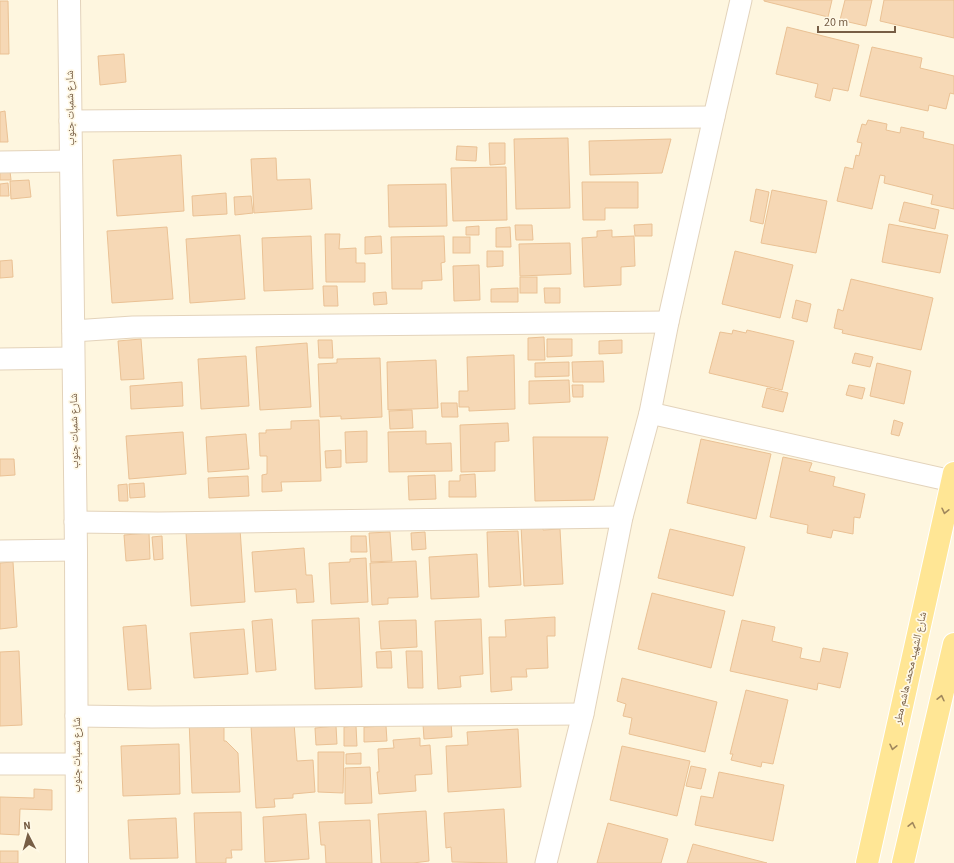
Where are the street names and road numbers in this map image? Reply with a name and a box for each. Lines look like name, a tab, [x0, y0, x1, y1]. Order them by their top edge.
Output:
street label: شارع شمبات جنوب	[62, 70, 78, 146]
street label: شارع شمبات جنوب	[66, 393, 82, 469]
street label: شارع الشهيد محمد هاشم مطر	[890, 610, 930, 727]
street label: شارع شمبات جنوب	[69, 717, 84, 793]

